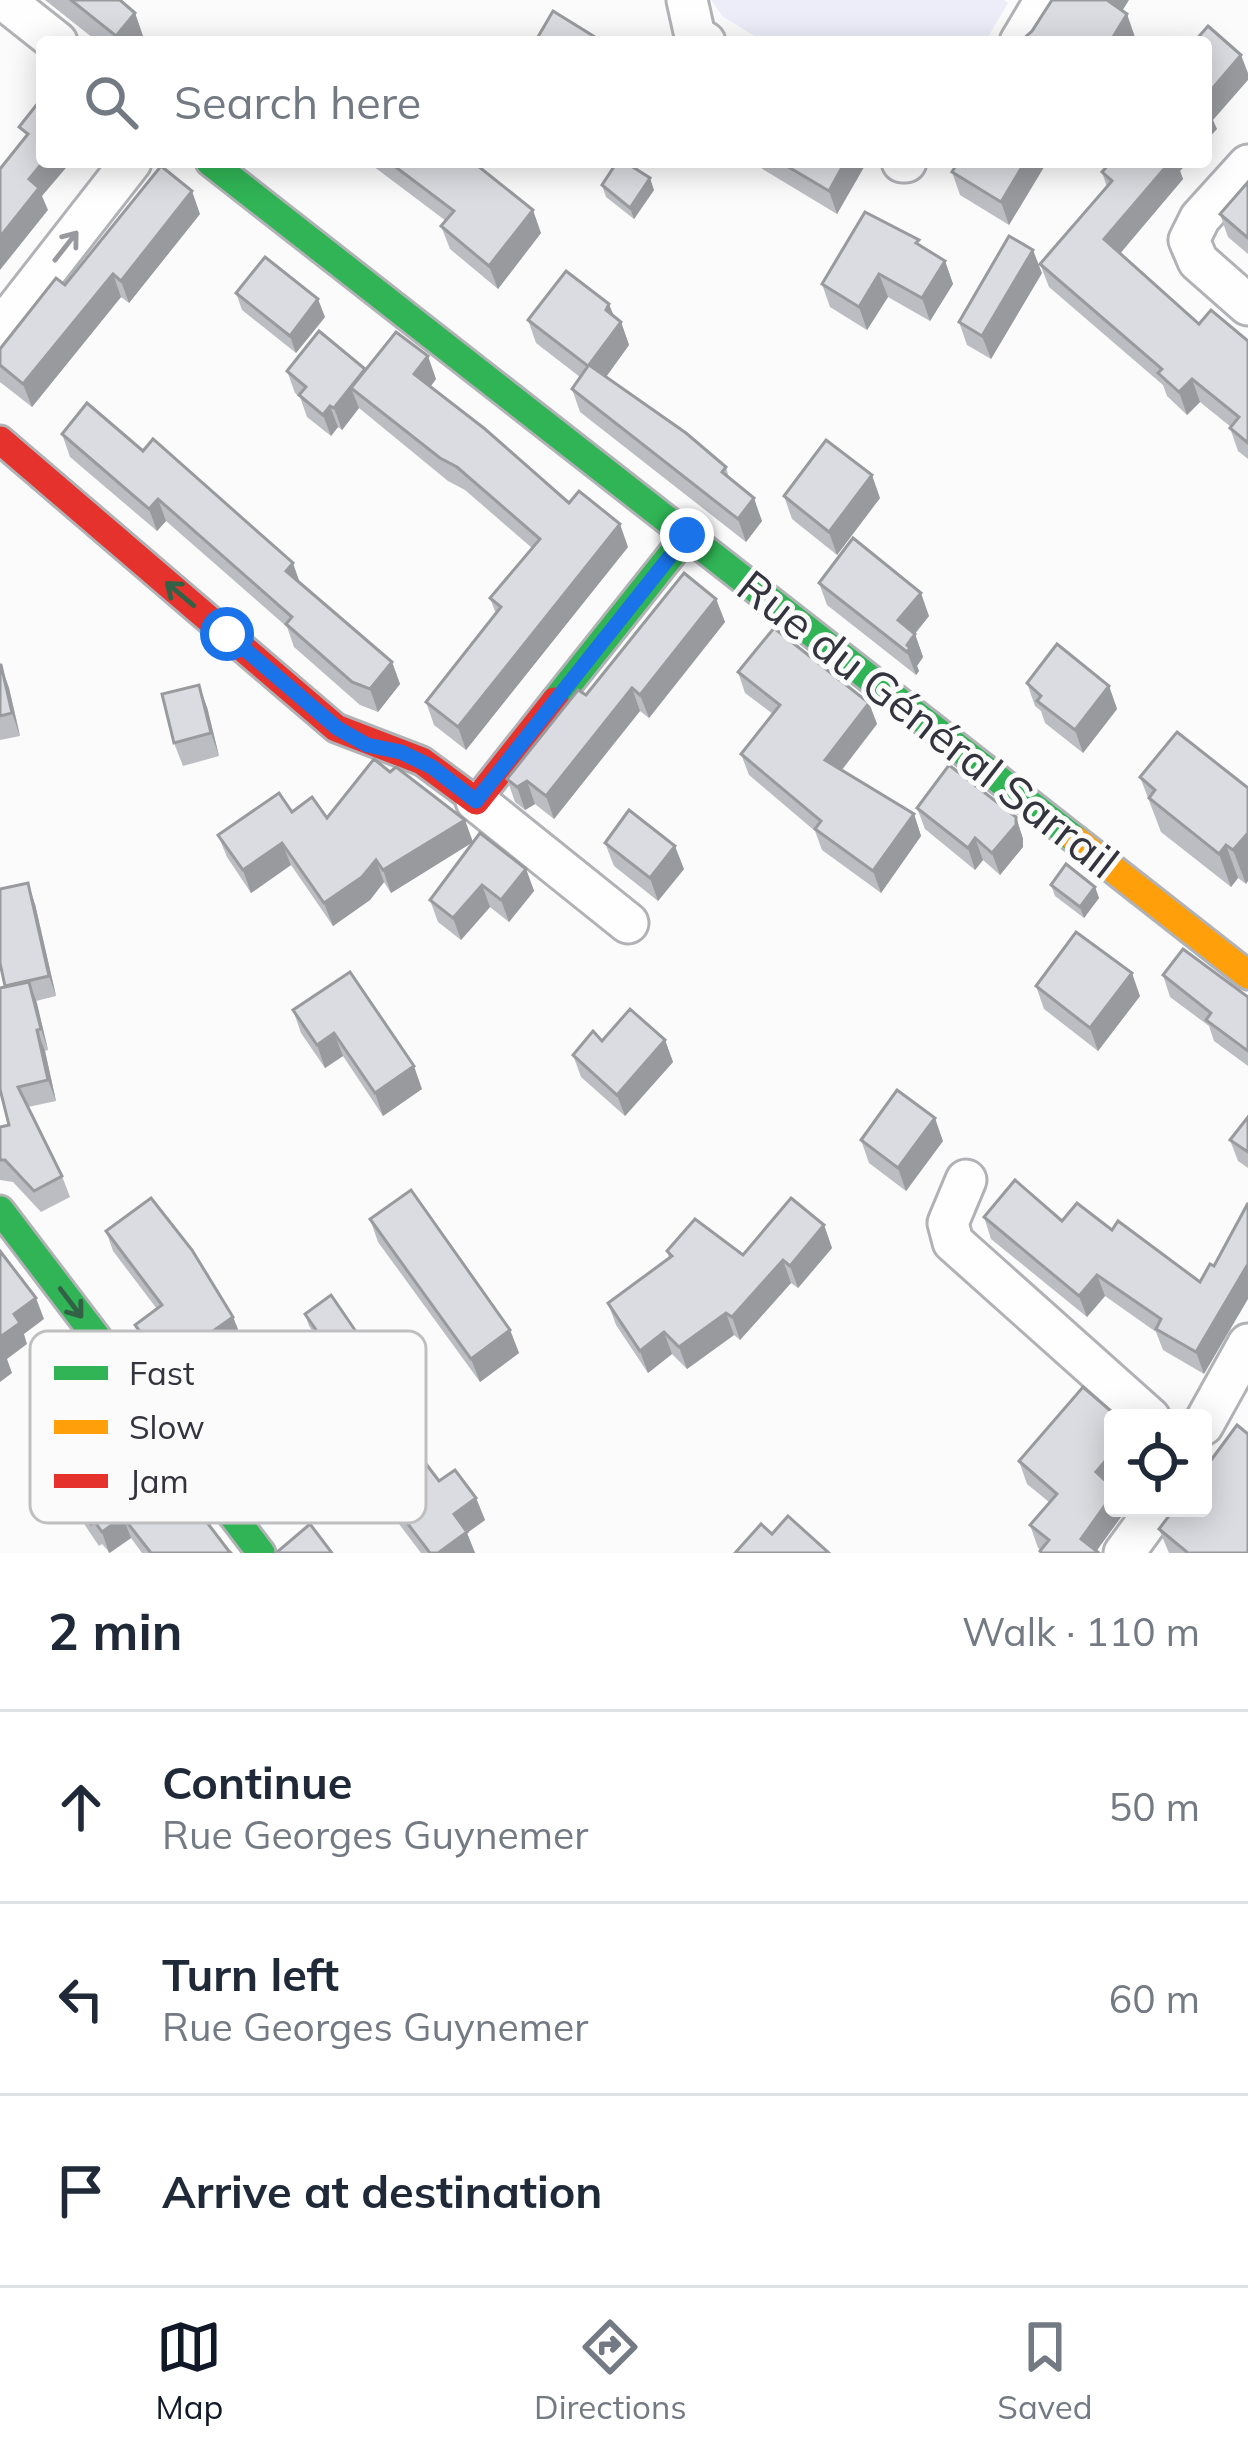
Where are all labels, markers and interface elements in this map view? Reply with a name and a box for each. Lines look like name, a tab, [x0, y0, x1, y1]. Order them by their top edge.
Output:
search box	[36, 36, 1212, 168]
icon: search	[78, 69, 144, 135]
text: Search here	[174, 74, 421, 130]
one-way arrow	[52, 231, 78, 263]
route end	[660, 508, 714, 562]
street label: Rue du Général Sarrail	[727, 557, 1130, 889]
one-way arrow	[165, 581, 196, 609]
route start	[200, 607, 254, 661]
one-way arrow	[57, 1286, 83, 1319]
legend	[30, 1331, 426, 1523]
text: Fast	[129, 1352, 194, 1393]
text: Slow	[129, 1406, 205, 1447]
map controls	[1104, 1409, 1212, 1517]
button: locate	[1104, 1409, 1212, 1517]
text: Jam	[129, 1460, 189, 1501]
text: 2 min	[48, 1599, 183, 1663]
text: Walk · 110 m	[962, 1607, 1200, 1656]
text: Continue	[162, 1754, 352, 1810]
icon: ahead	[48, 1774, 114, 1840]
text: 50 m	[1109, 1782, 1200, 1831]
text: Rue Georges Guynemer	[162, 1810, 588, 1859]
text: Turn left	[162, 1946, 339, 2002]
icon: left	[48, 1966, 114, 2032]
text: 60 m	[1109, 1974, 1200, 2023]
text: Rue Georges Guynemer	[162, 2002, 588, 2051]
icon: arrive	[48, 2158, 114, 2224]
text: Arrive at destination	[162, 2163, 602, 2219]
tab: Map	[155, 2314, 223, 2427]
tab: Directions	[534, 2314, 687, 2427]
tab: Saved	[997, 2314, 1093, 2427]

